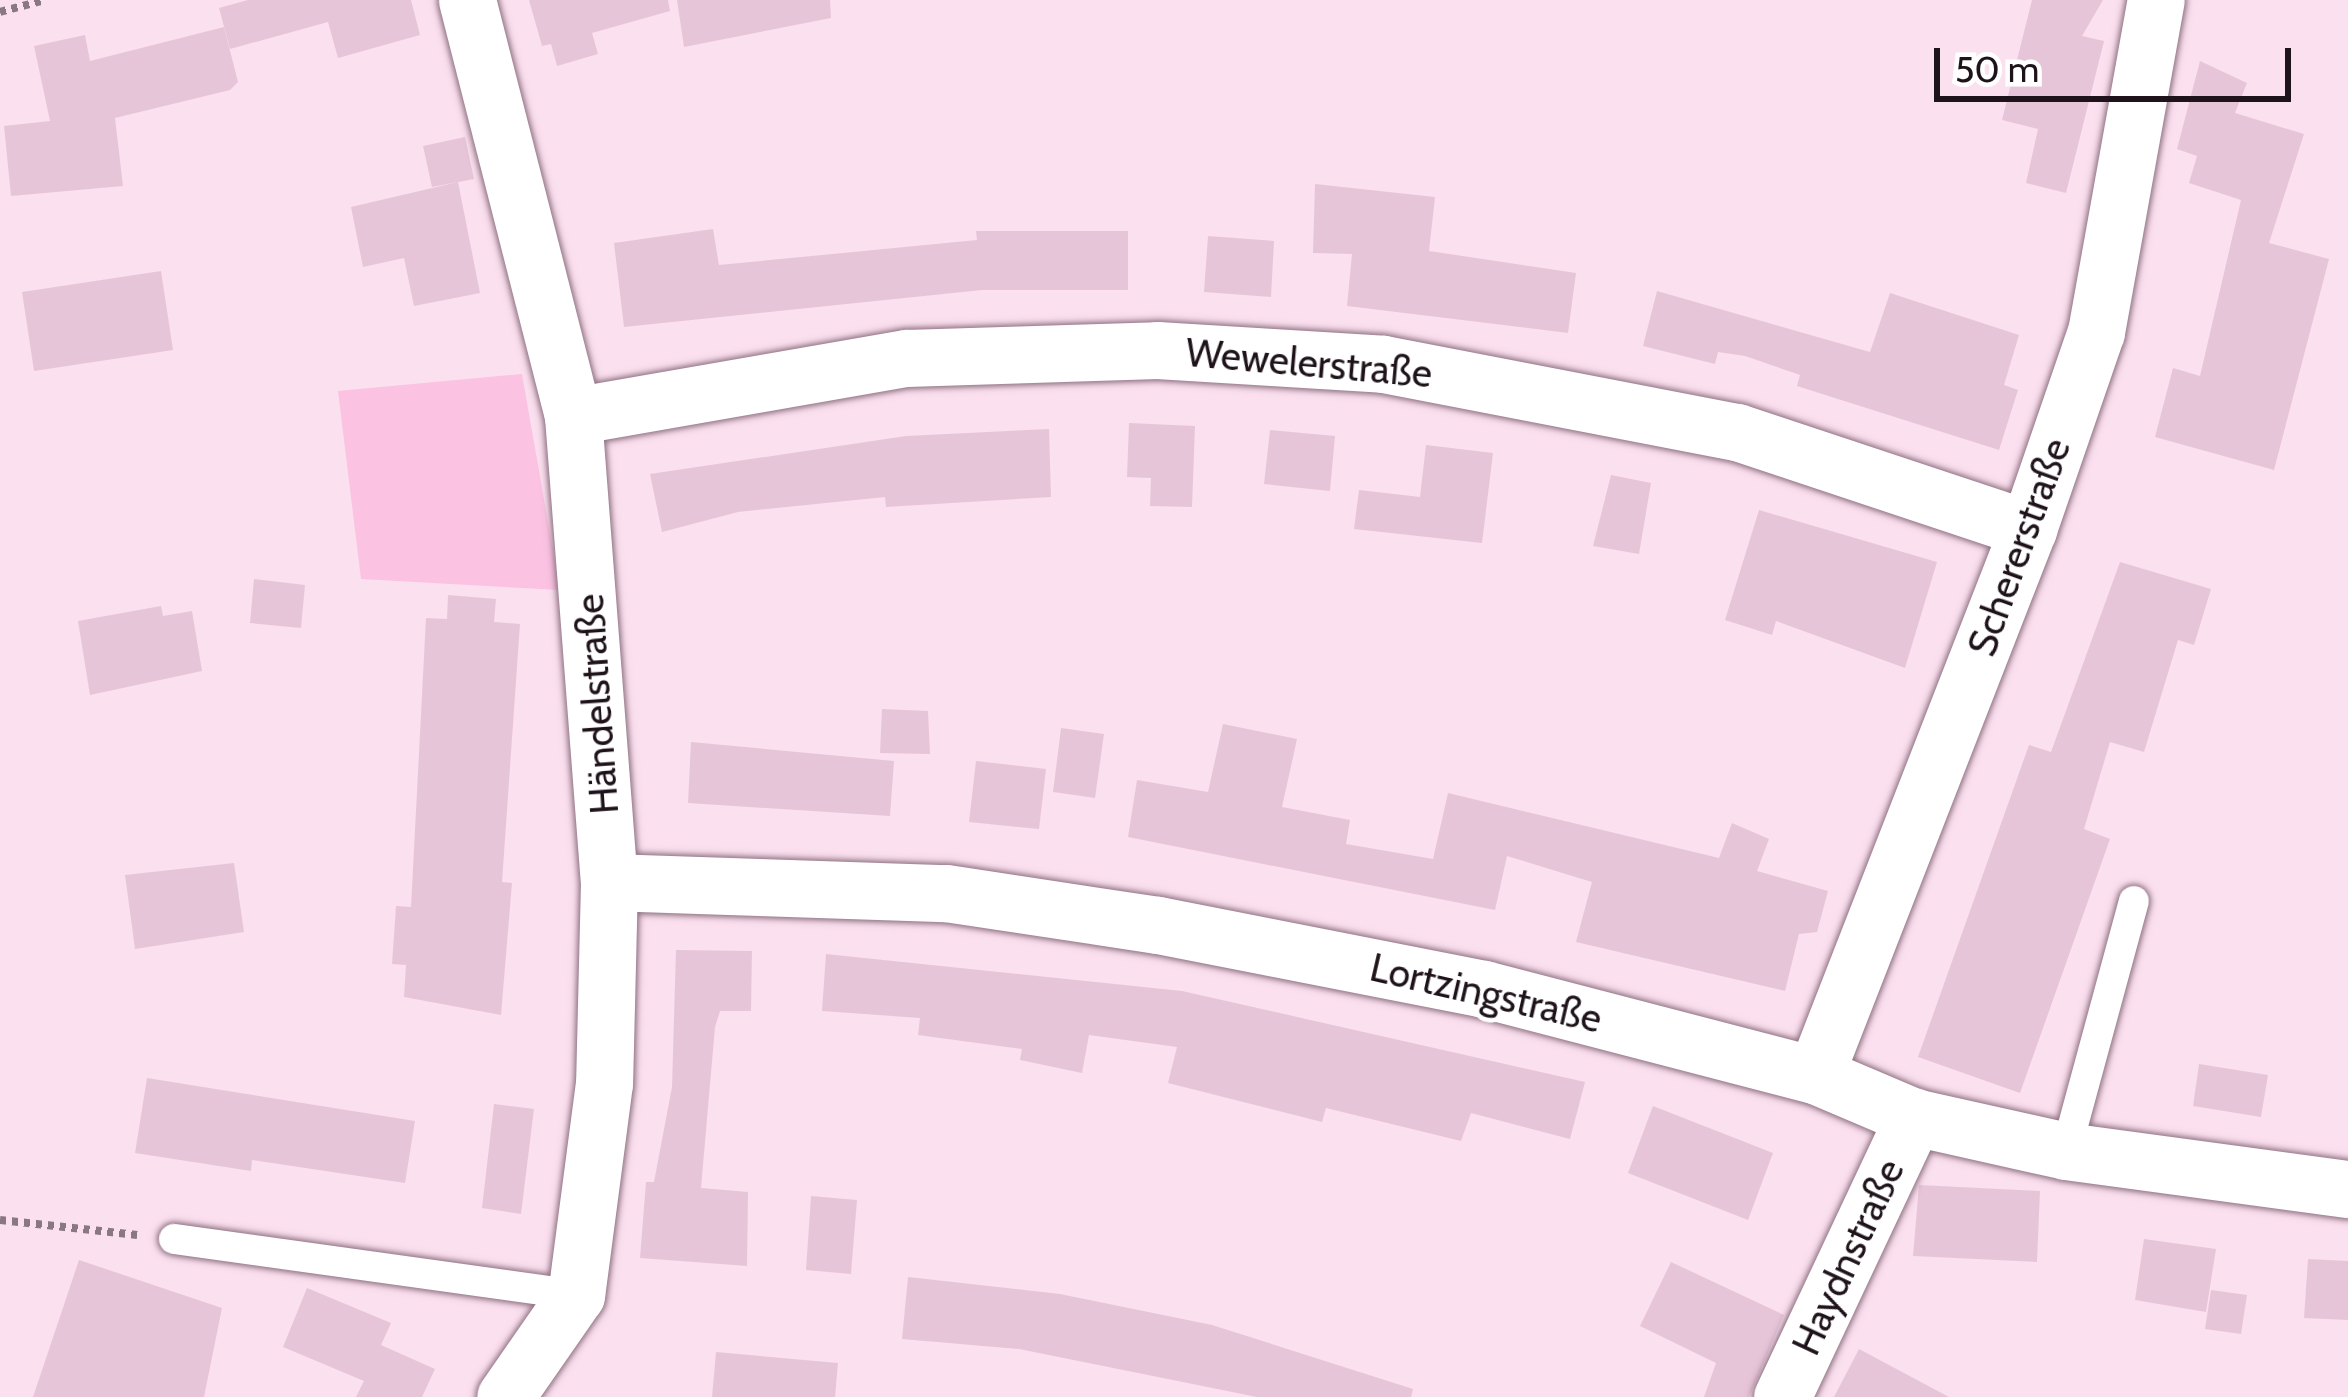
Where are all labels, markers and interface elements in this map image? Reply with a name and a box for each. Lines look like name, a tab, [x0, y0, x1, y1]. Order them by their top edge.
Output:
scale bar	[1940, 24, 2297, 98]
text: 50 m	[1955, 47, 2039, 91]
street label: Wewelerstraße	[1184, 329, 1434, 397]
street label: Schererstraße	[1958, 432, 2080, 662]
street label: Händelstraße	[566, 592, 628, 816]
street label: Lortzingstraße	[1366, 944, 1606, 1042]
street label: Haydnstraße	[1782, 1152, 1914, 1362]

